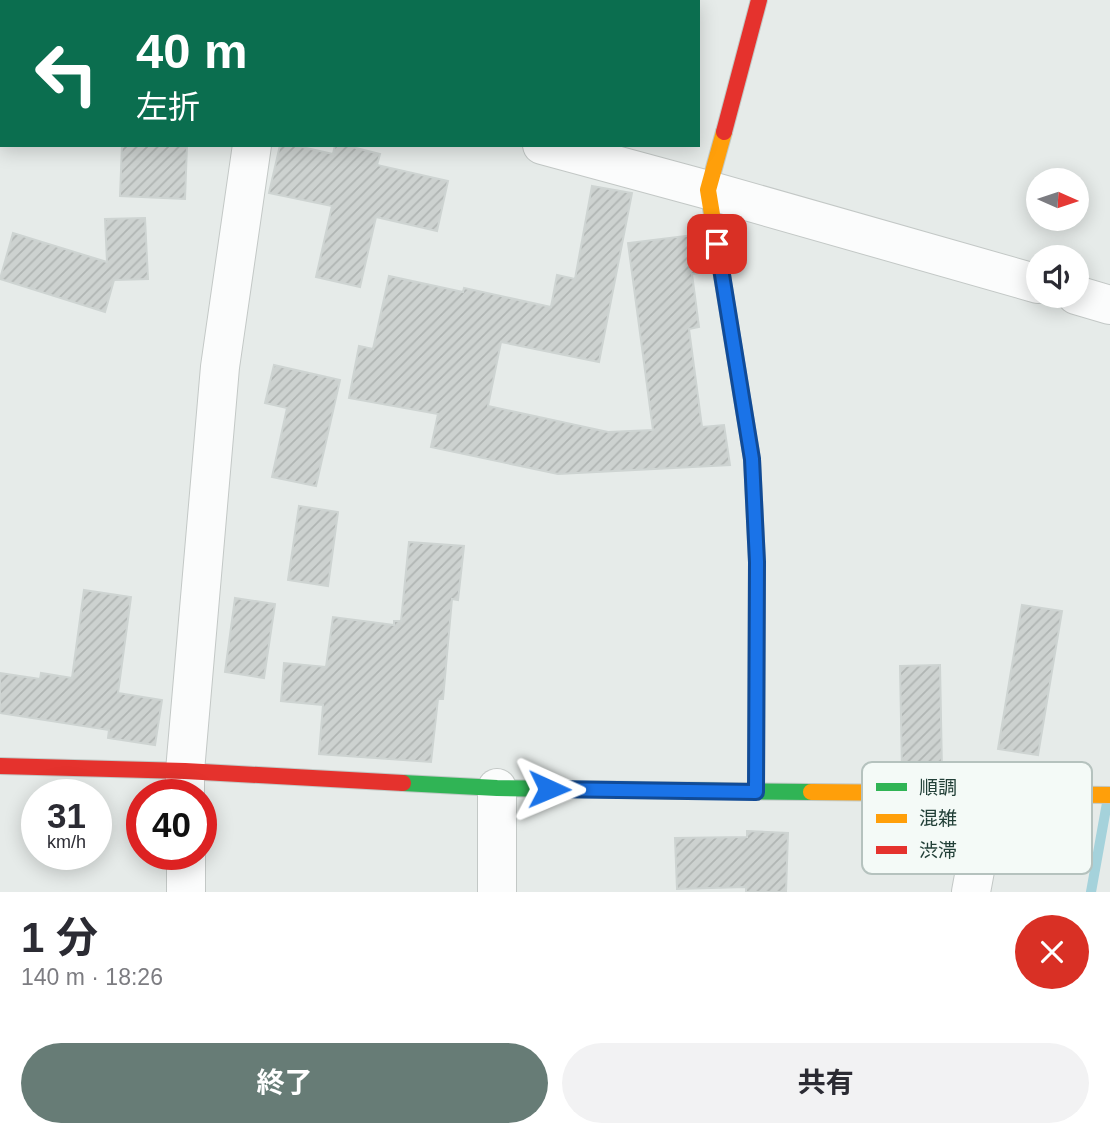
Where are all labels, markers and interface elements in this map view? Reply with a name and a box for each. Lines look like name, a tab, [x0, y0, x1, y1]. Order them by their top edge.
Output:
text: 40 m	[136, 24, 248, 78]
icon: left	[21, 28, 112, 119]
text: 左折	[136, 89, 200, 125]
north arrow	[1026, 168, 1088, 231]
map controls	[1026, 168, 1089, 308]
pin	[687, 214, 747, 274]
icon: arrive	[698, 225, 736, 263]
button: sound	[1026, 245, 1089, 308]
position arrow	[512, 752, 586, 826]
legend	[862, 762, 1092, 874]
text: 順調	[919, 777, 957, 798]
speed limit sign: 40	[126, 779, 217, 870]
text: 31	[47, 796, 86, 835]
text: 混雑	[919, 808, 957, 829]
text: km/h	[47, 832, 86, 852]
text: 渋滞	[919, 840, 957, 861]
text: 1 分	[21, 914, 98, 961]
button: close	[1015, 915, 1089, 989]
text: 140 m · 18:26	[21, 964, 163, 990]
button: 終了	[21, 1043, 548, 1123]
button: 共有	[562, 1043, 1089, 1123]

